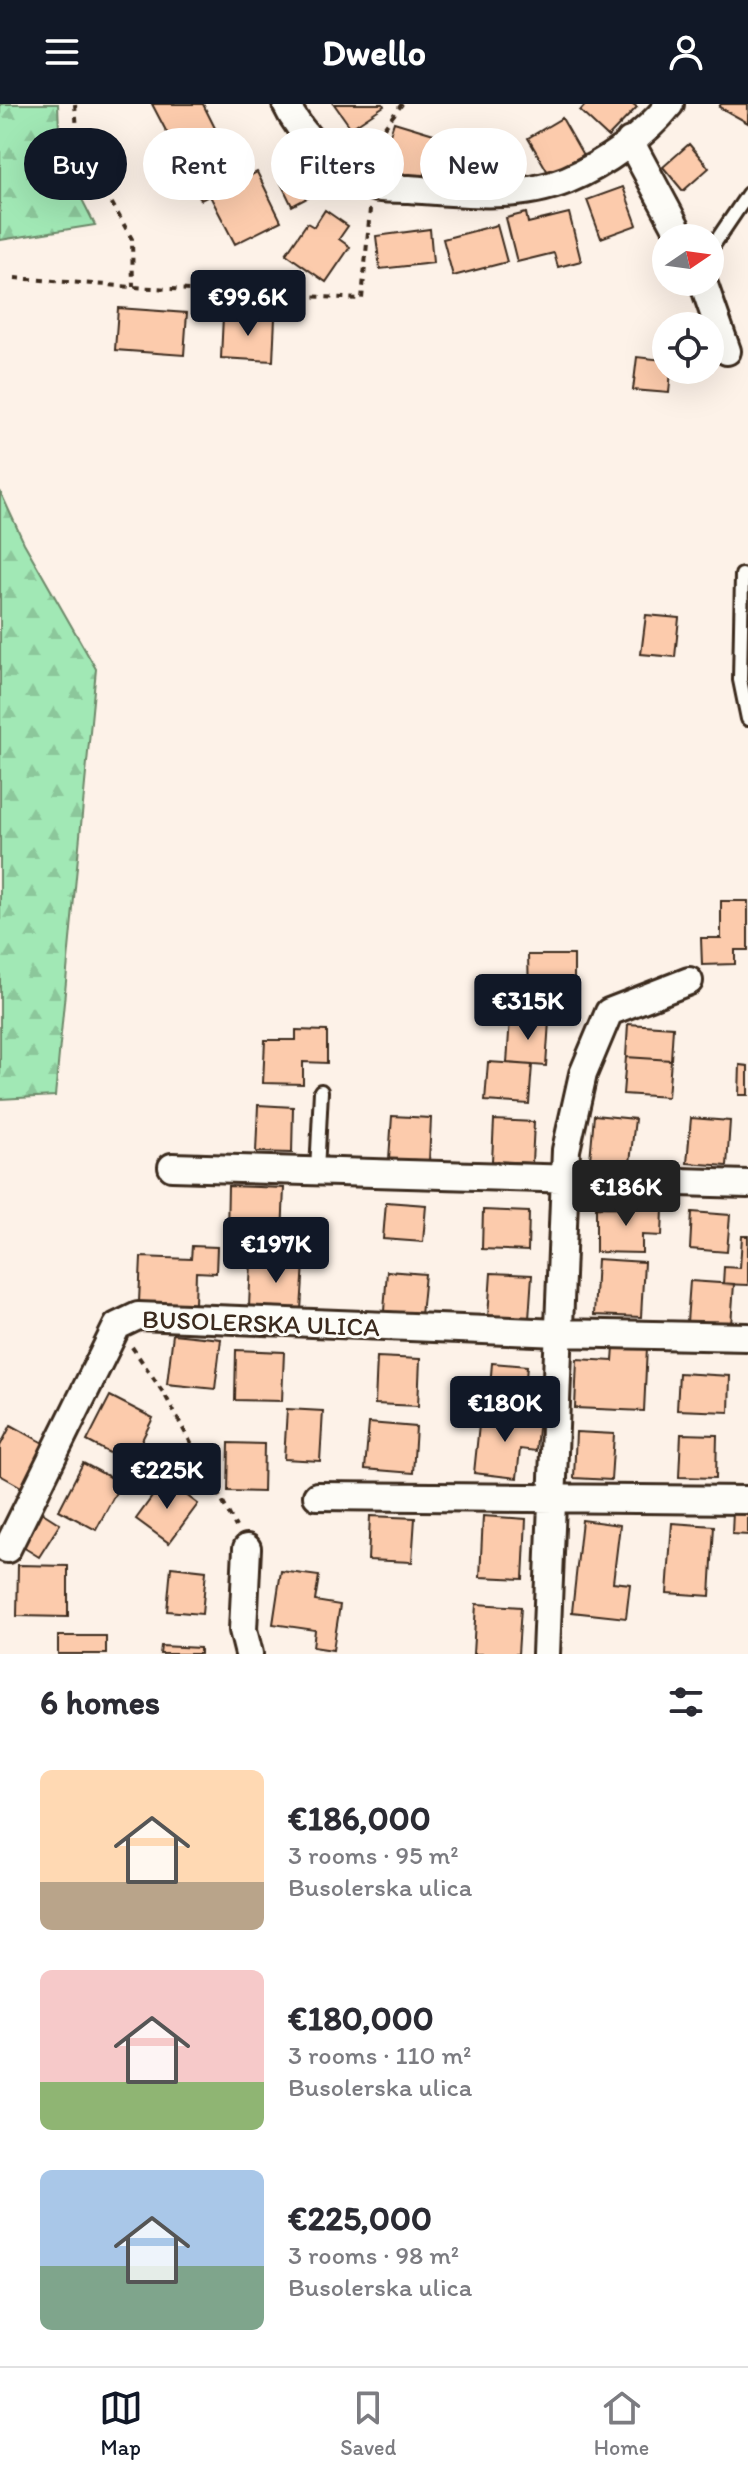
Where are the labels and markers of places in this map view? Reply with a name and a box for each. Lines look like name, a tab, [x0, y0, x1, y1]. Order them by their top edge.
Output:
pin: €99.6K	[183, 270, 313, 338]
pin: €315K	[472, 974, 584, 1042]
pin: €186K	[570, 1160, 682, 1228]
pin: €197K	[220, 1217, 332, 1285]
pin: €180K	[449, 1376, 561, 1444]
pin: €225K	[111, 1443, 223, 1511]

